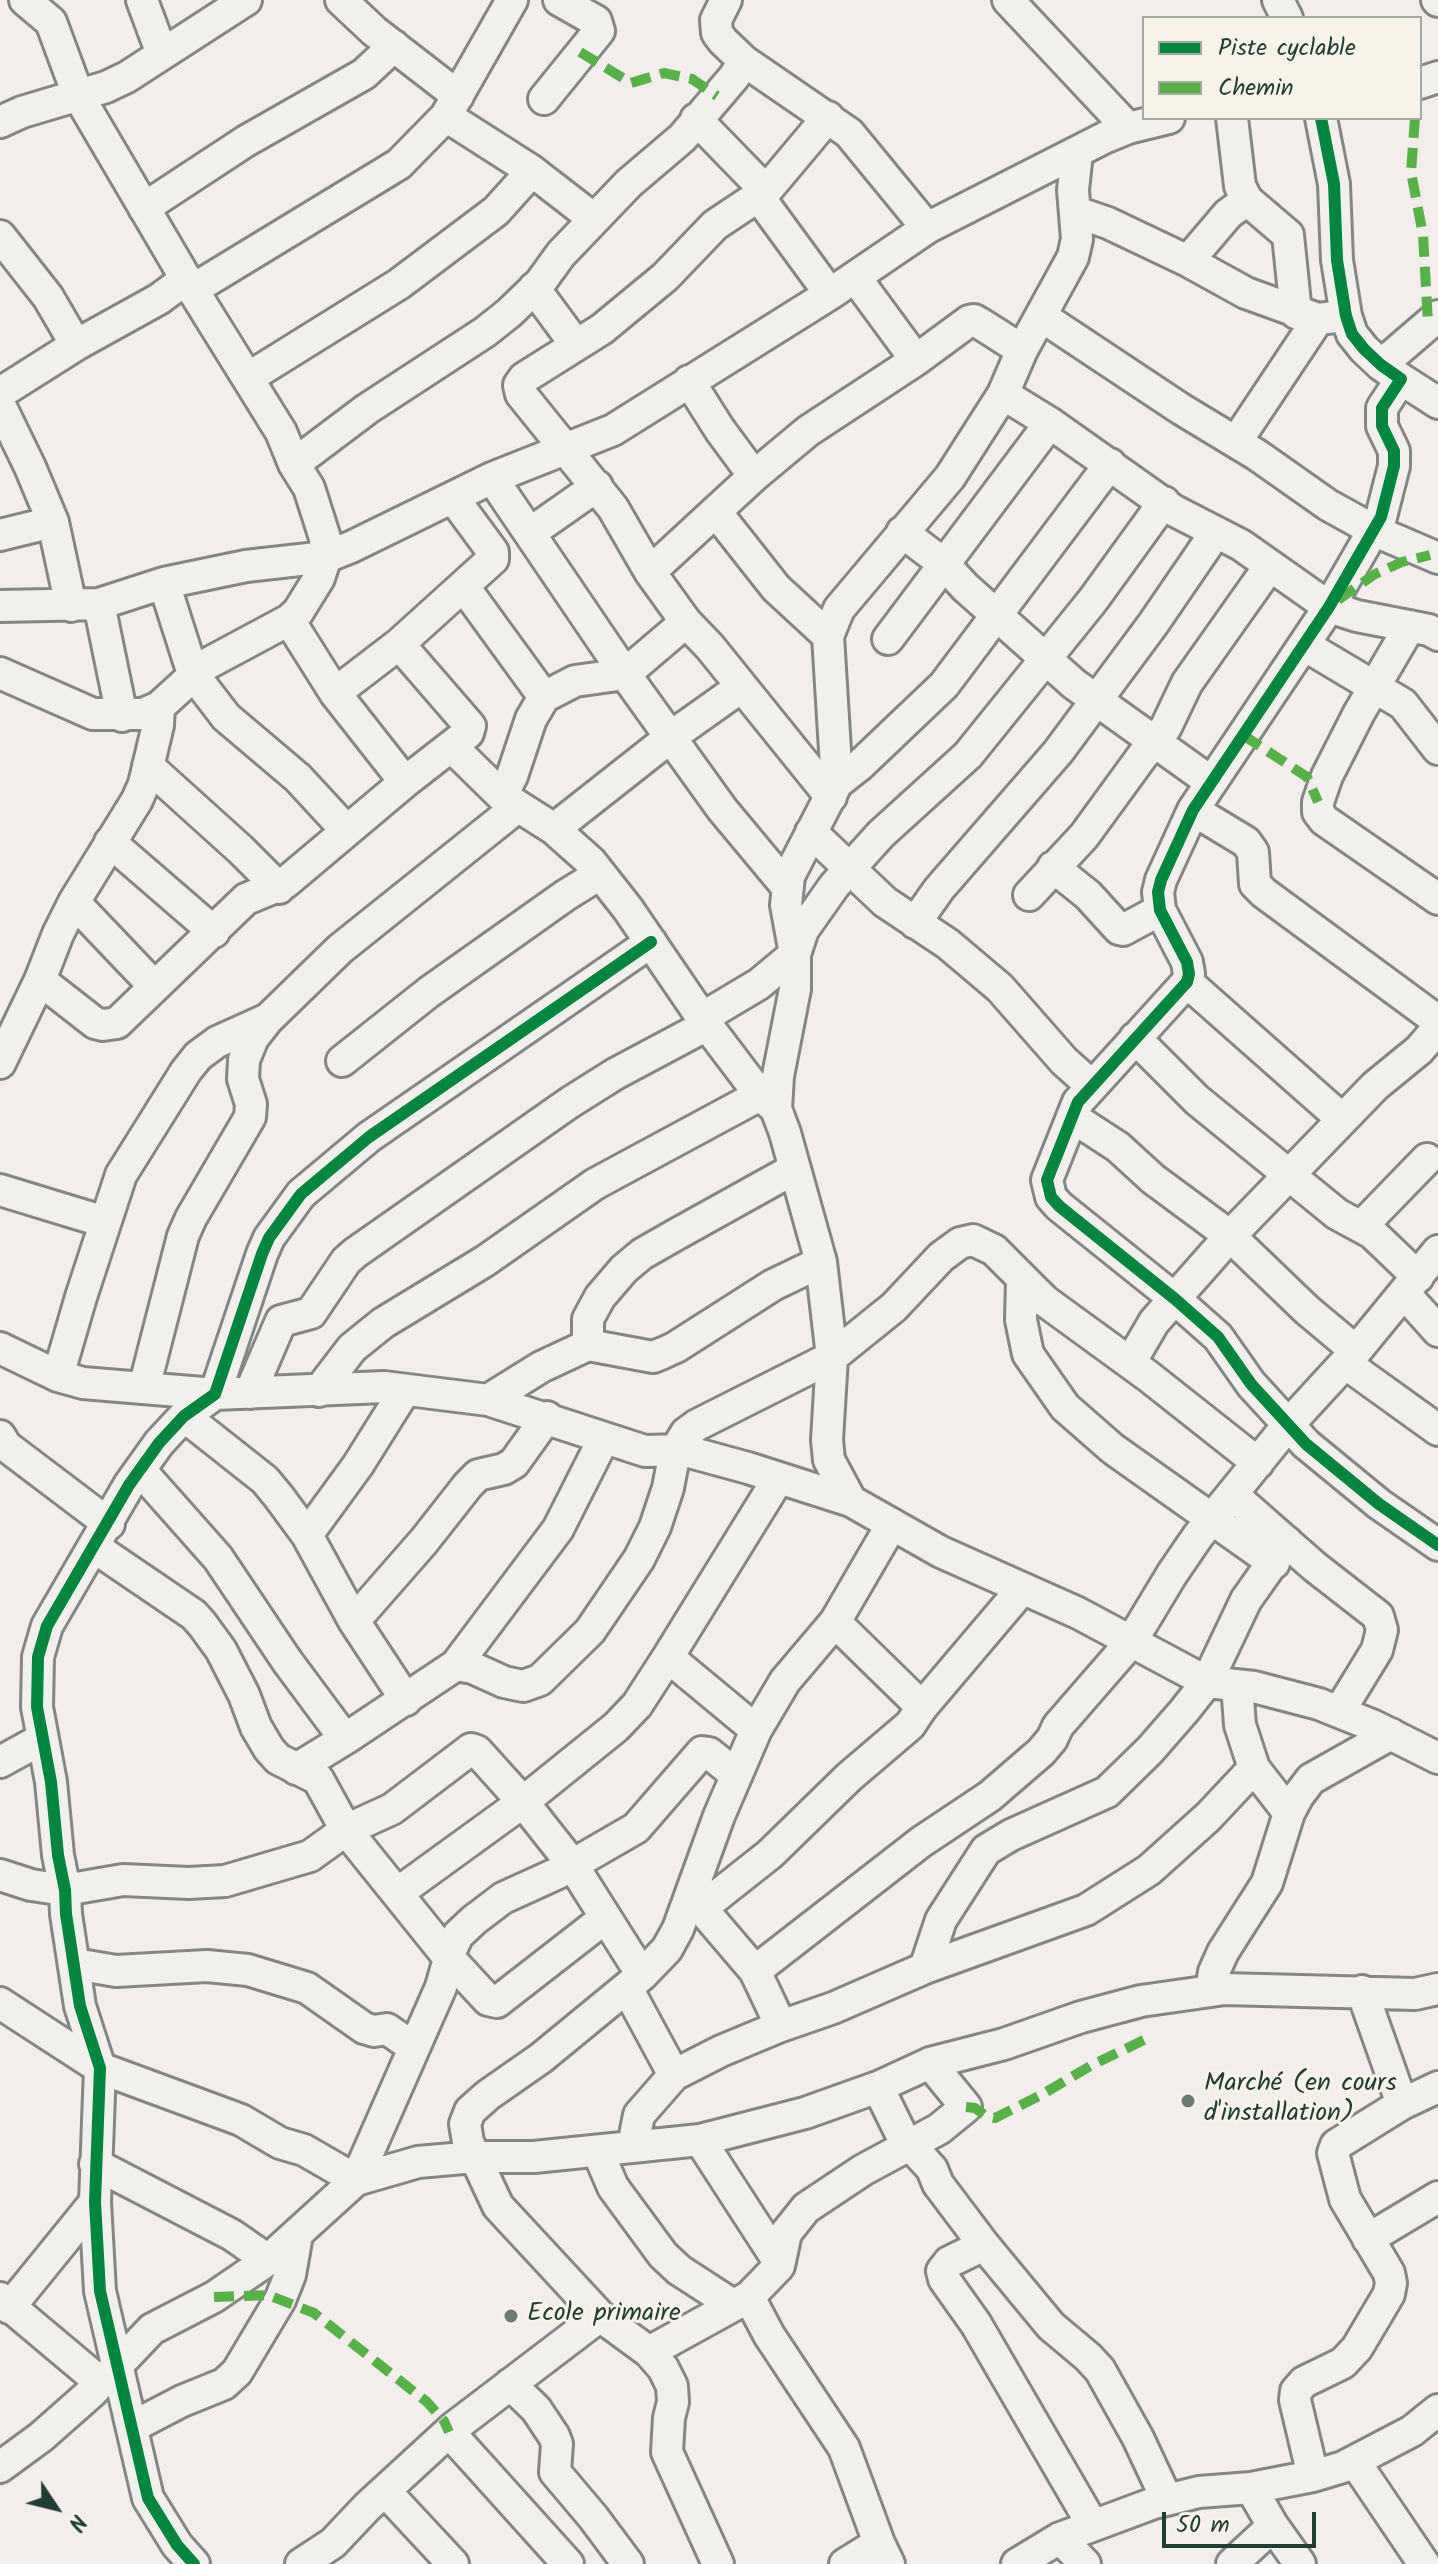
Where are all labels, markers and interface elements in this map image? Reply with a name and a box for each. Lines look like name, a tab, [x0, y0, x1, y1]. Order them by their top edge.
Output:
legend	[1142, 16, 1422, 120]
text: Piste cyclable	[1218, 29, 1356, 68]
text: Chemin	[1218, 69, 1294, 108]
place label: Marché (en cours d'installation)	[1204, 2070, 1397, 2132]
marker: Marché (en cours d'installation)	[1179, 2092, 1197, 2110]
place label: Ecole primaire	[527, 2300, 681, 2332]
marker: Ecole primaire	[502, 2307, 520, 2325]
north arrow	[16, 2468, 96, 2548]
scale bar	[1166, 2496, 1320, 2546]
text: N	[58, 2506, 94, 2538]
text: 50 m	[1176, 2506, 1230, 2545]

